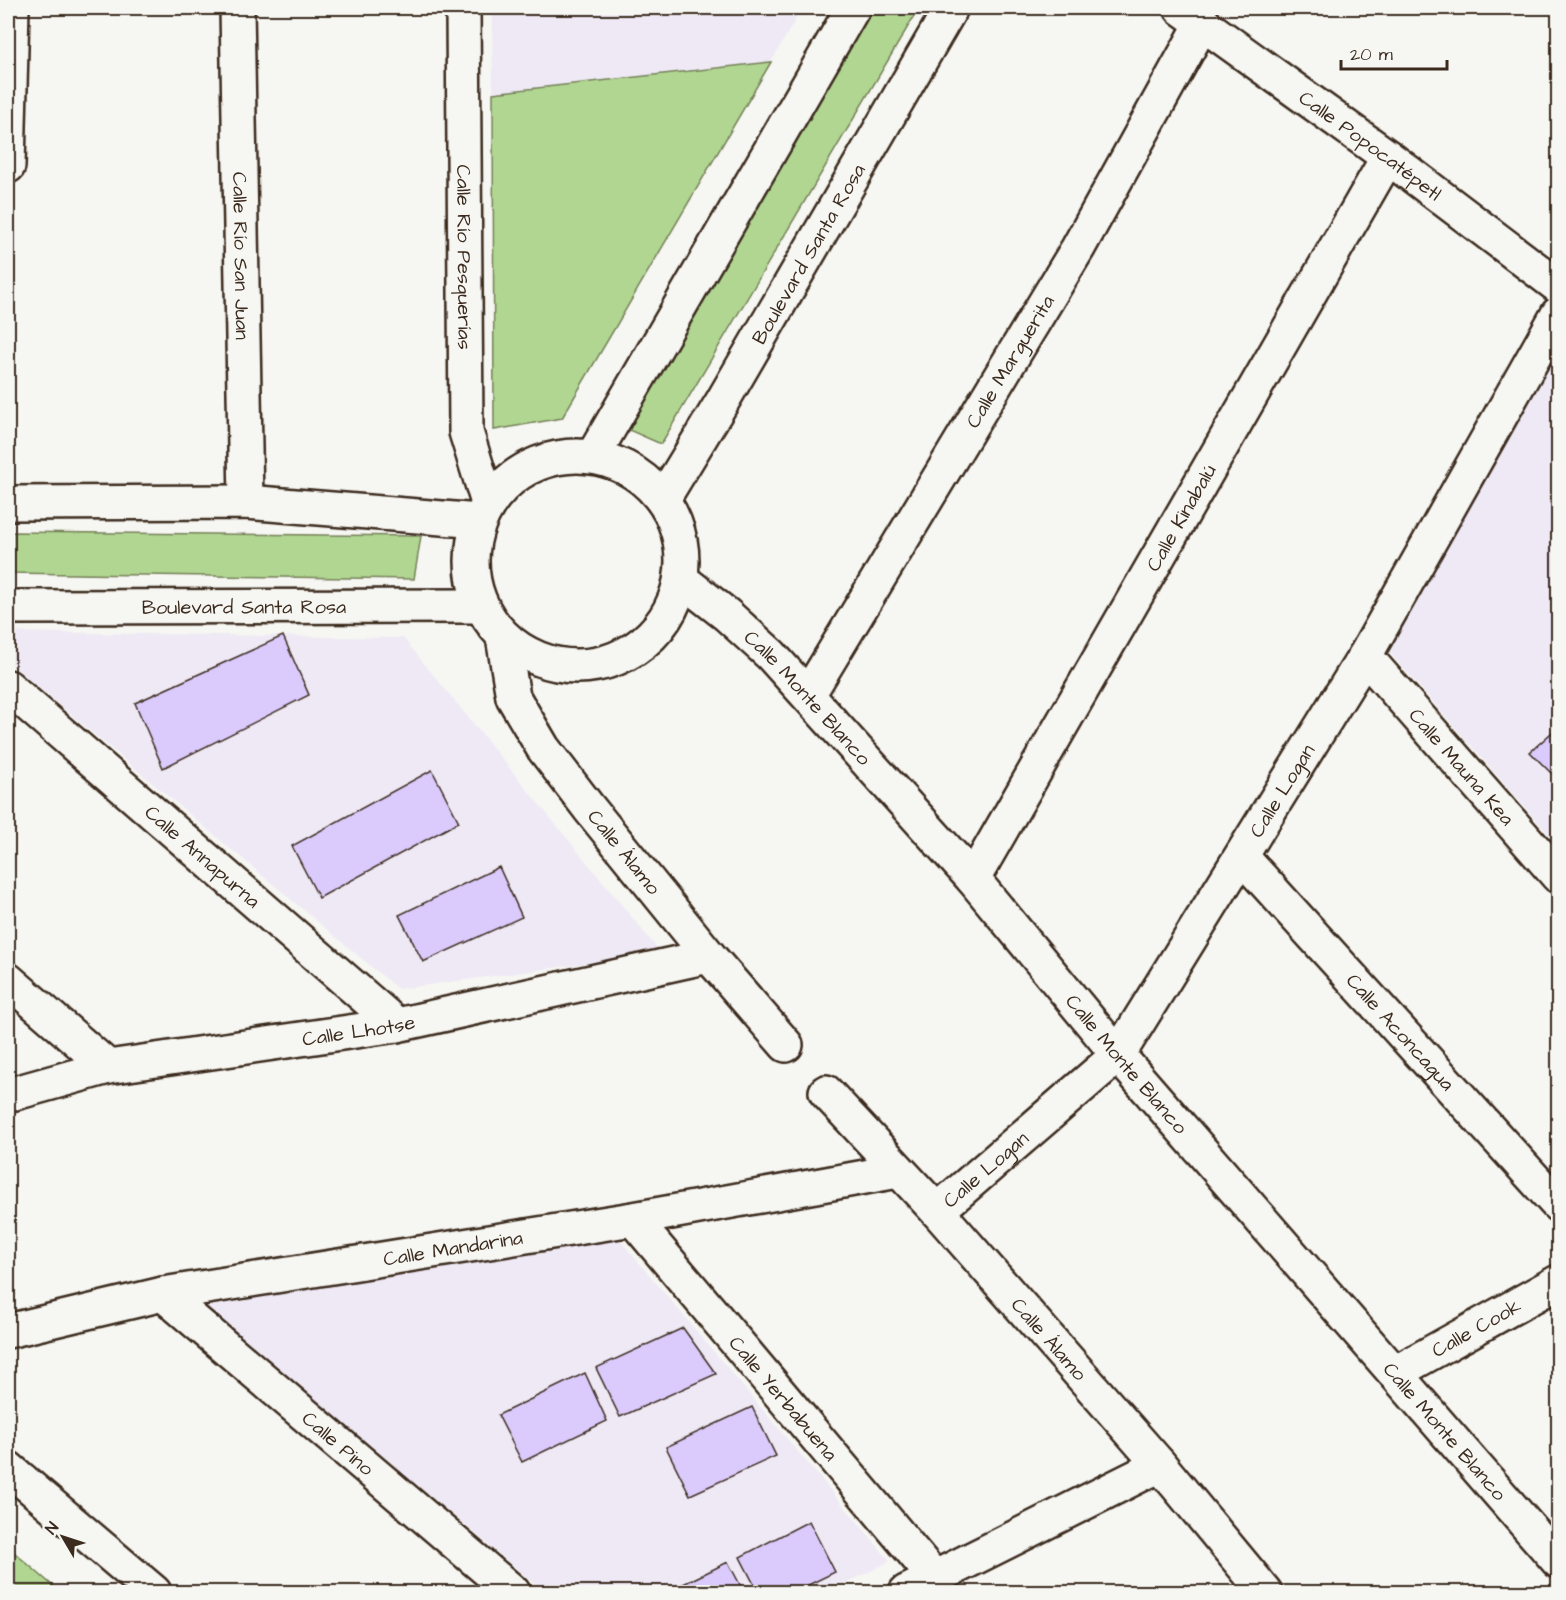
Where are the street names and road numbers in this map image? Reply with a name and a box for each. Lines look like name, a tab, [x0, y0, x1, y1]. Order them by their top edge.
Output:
street label: Calle Popocatépetl	[1293, 84, 1447, 208]
street label: Boulevard Santa Rosa	[746, 159, 873, 350]
street label: Calle Río Pesquerías	[449, 164, 478, 350]
street label: Calle Río San Juan	[225, 172, 256, 340]
street label: Calle Marguerita	[959, 290, 1062, 434]
street label: Calle Kinabalú	[1140, 459, 1224, 577]
street label: Boulevard Santa Rosa	[142, 593, 346, 622]
street label: Calle Monte Blanco	[737, 624, 877, 772]
street label: Calle Mauna Kea	[1402, 702, 1520, 832]
street label: Calle Logan	[1243, 739, 1322, 843]
street label: Calle Annapurna	[138, 799, 266, 915]
street label: Calle Álamo	[581, 804, 667, 901]
street label: Calle Aconcagua	[1339, 968, 1461, 1097]
street label: Calle Monte Blanco	[1058, 989, 1194, 1141]
street label: Calle Lhotse	[300, 1008, 418, 1054]
street label: Calle Logan	[937, 1125, 1035, 1215]
street label: Calle Mandarina	[381, 1224, 525, 1274]
street label: Calle Álamo	[1004, 1292, 1093, 1387]
street label: Calle Cook	[1427, 1292, 1527, 1365]
street label: Calle Yerbabuena	[722, 1330, 844, 1467]
street label: Calle Monte Blanco	[1376, 1356, 1513, 1507]
street label: Calle Pino	[295, 1405, 380, 1483]

